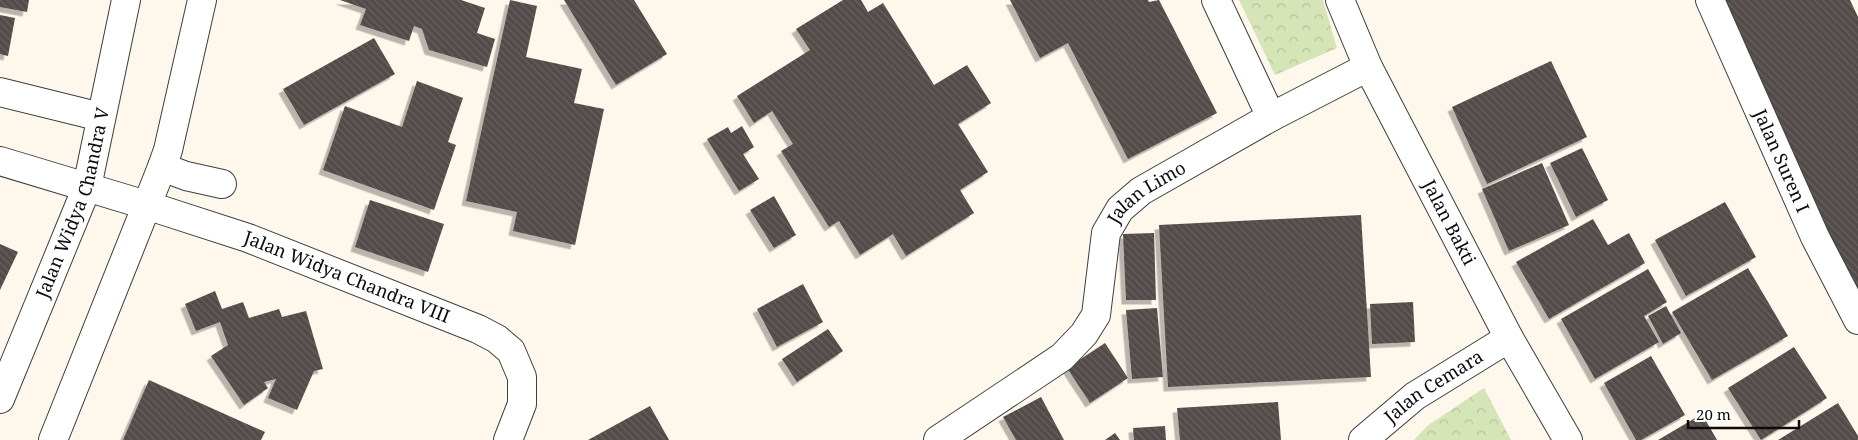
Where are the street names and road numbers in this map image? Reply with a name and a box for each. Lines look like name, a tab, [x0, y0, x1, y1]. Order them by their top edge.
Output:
street label: Jalan Suren I	[1748, 104, 1816, 216]
street label: Jalan Widya Chandra V	[29, 105, 114, 302]
street label: Jalan Limo	[1101, 155, 1190, 229]
street label: Jalan Bakti	[1417, 174, 1482, 269]
street label: Jalan Widya Chandra VIII	[240, 224, 454, 328]
street label: Jalan Cemara	[1378, 344, 1487, 429]

